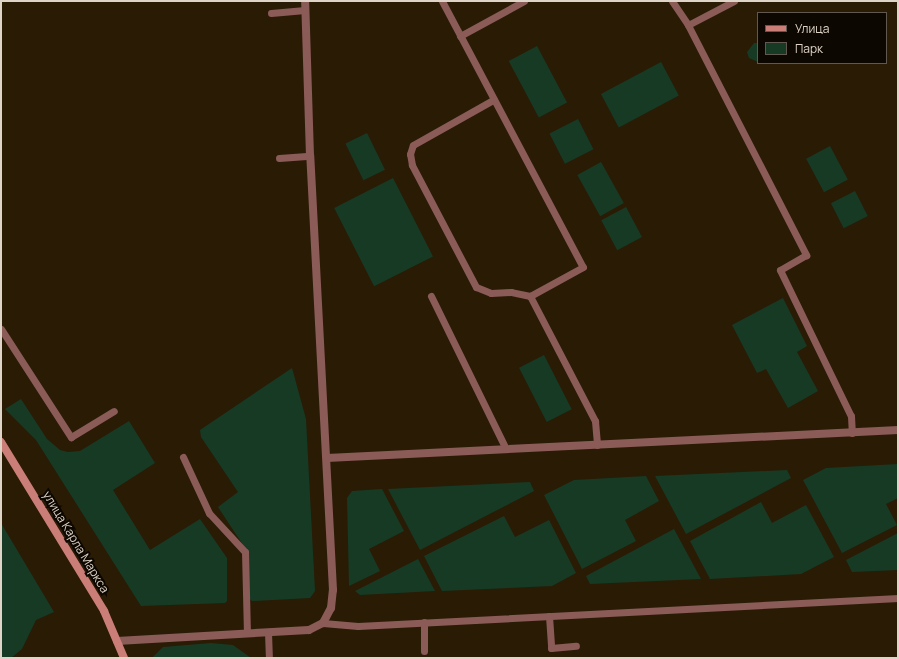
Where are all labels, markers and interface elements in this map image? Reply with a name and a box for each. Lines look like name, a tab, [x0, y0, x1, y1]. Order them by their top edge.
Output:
legend	[757, 12, 887, 64]
text: Улица	[795, 20, 829, 37]
text: Парк	[795, 40, 823, 57]
street label: улица Карла Маркса	[40, 489, 112, 595]

